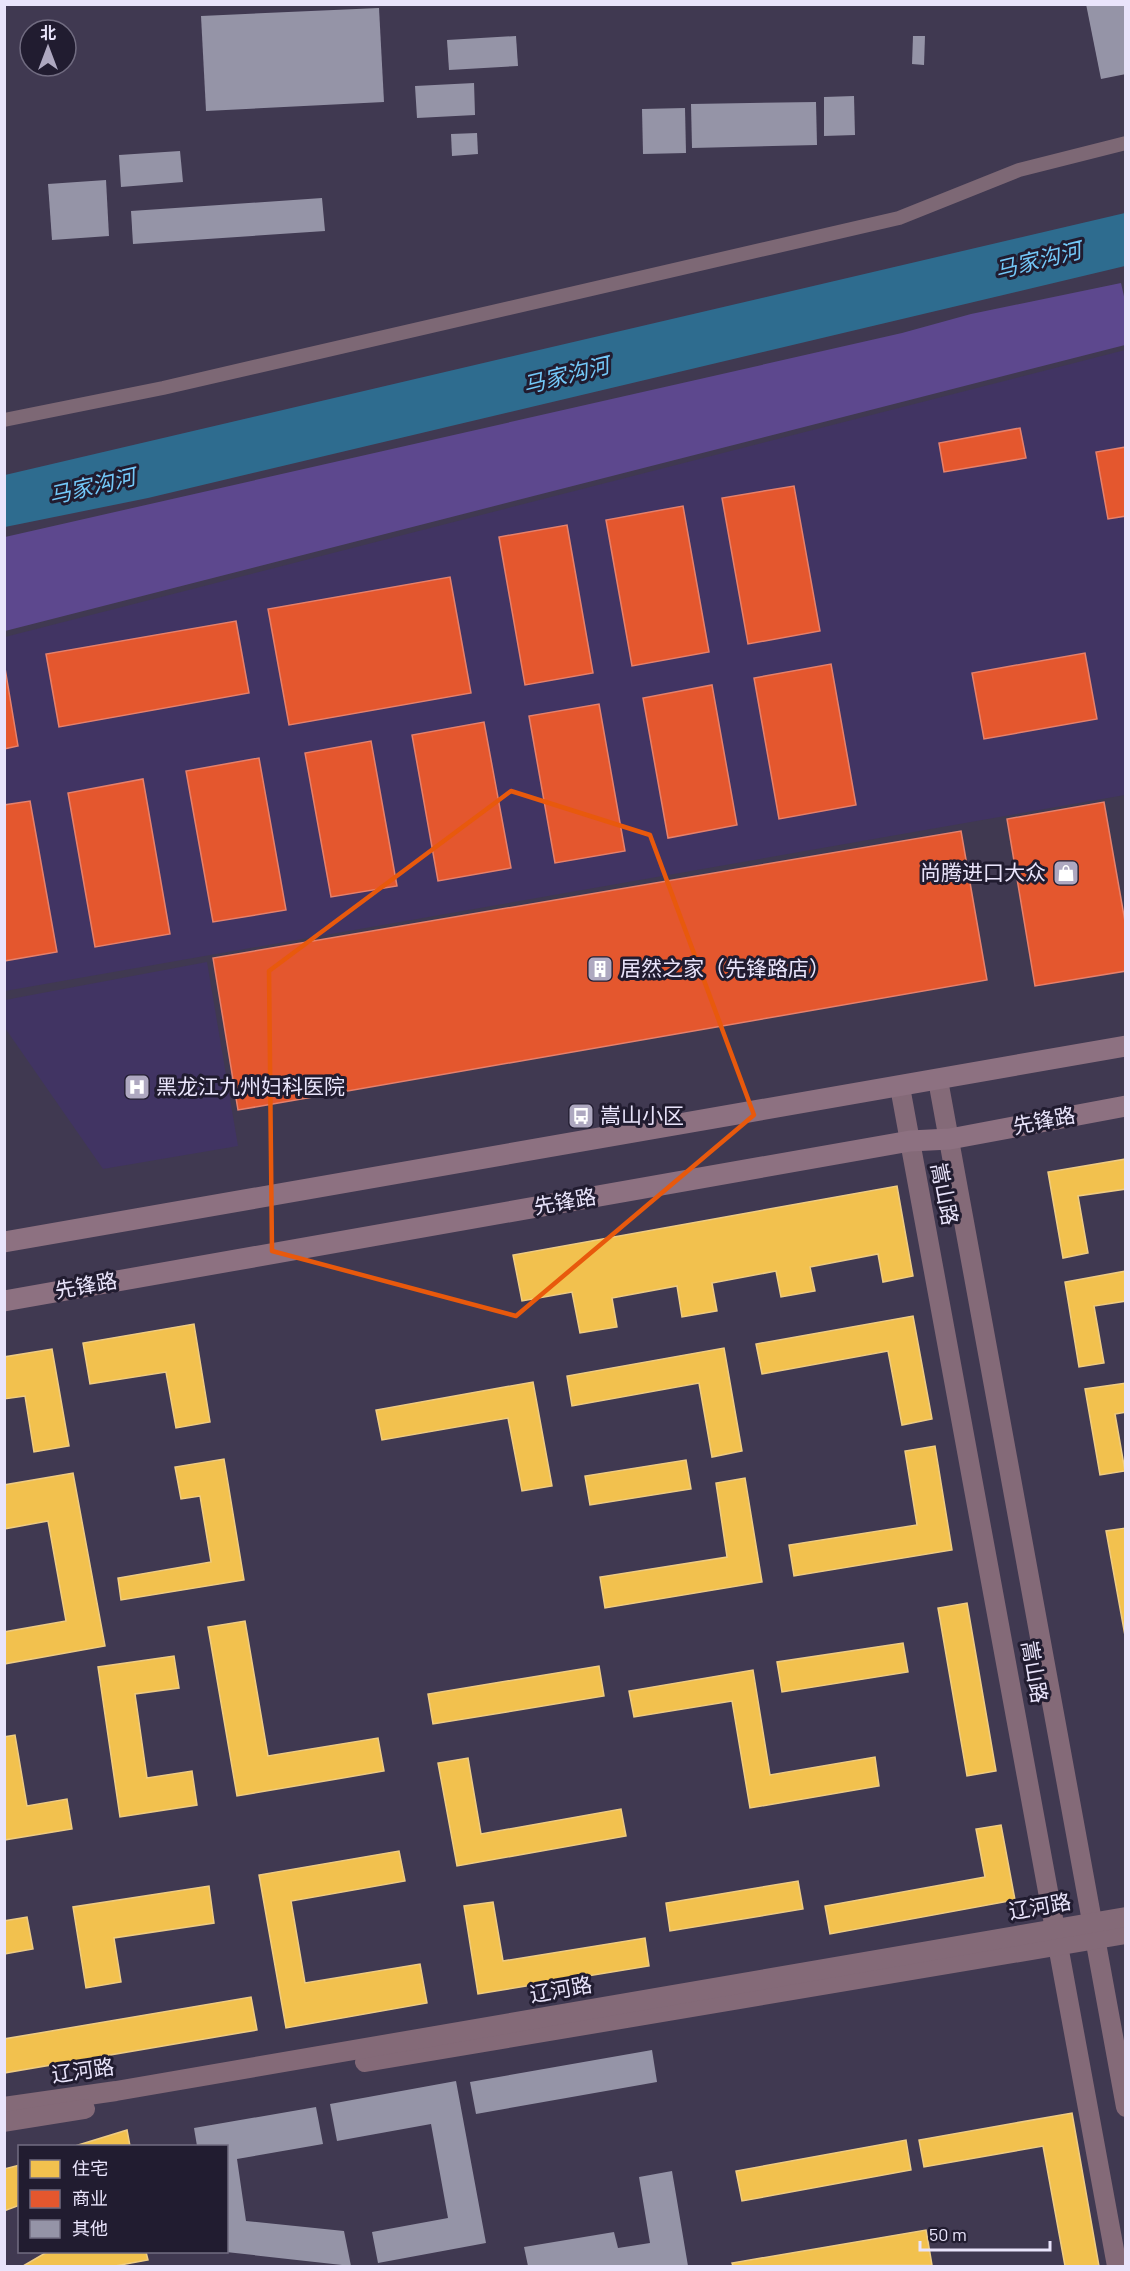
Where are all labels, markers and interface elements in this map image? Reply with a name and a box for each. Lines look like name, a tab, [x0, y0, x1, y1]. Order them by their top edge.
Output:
north arrow	[18, 18, 78, 78]
text: 北	[40, 23, 56, 42]
water label: 马家沟河	[992, 235, 1087, 282]
water label: 马家沟河	[520, 350, 615, 397]
water label: 马家沟河	[46, 462, 141, 508]
shop icon: 尚腾进口大众	[1051, 858, 1081, 888]
place label: 尚腾进口大众	[920, 859, 1046, 884]
building icon: 居然之家（先锋路店）	[585, 954, 615, 984]
place label: 居然之家（先锋路店）	[620, 955, 830, 980]
hospital icon: 黑龙江九州妇科医院	[122, 1072, 152, 1102]
place label: 黑龙江九州妇科医院	[156, 1073, 345, 1098]
bus stop icon: 嵩山小区	[566, 1101, 596, 1131]
street label: 先锋路	[1010, 1101, 1077, 1138]
place label: 嵩山小区	[600, 1102, 684, 1127]
street label: 嵩山路	[927, 1160, 964, 1227]
street label: 先锋路	[532, 1183, 598, 1218]
street label: 先锋路	[53, 1267, 119, 1302]
street label: 嵩山路	[1018, 1639, 1053, 1705]
street label: 辽河路	[1007, 1888, 1073, 1923]
street label: 辽河路	[528, 1971, 594, 2006]
street label: 辽河路	[50, 2053, 116, 2086]
legend	[18, 2145, 228, 2253]
text: 住宅	[72, 2157, 108, 2179]
text: 商业	[72, 2187, 108, 2209]
scale bar	[920, 2214, 1050, 2252]
text: 其他	[72, 2217, 108, 2239]
text: 50 m	[929, 2223, 967, 2245]

